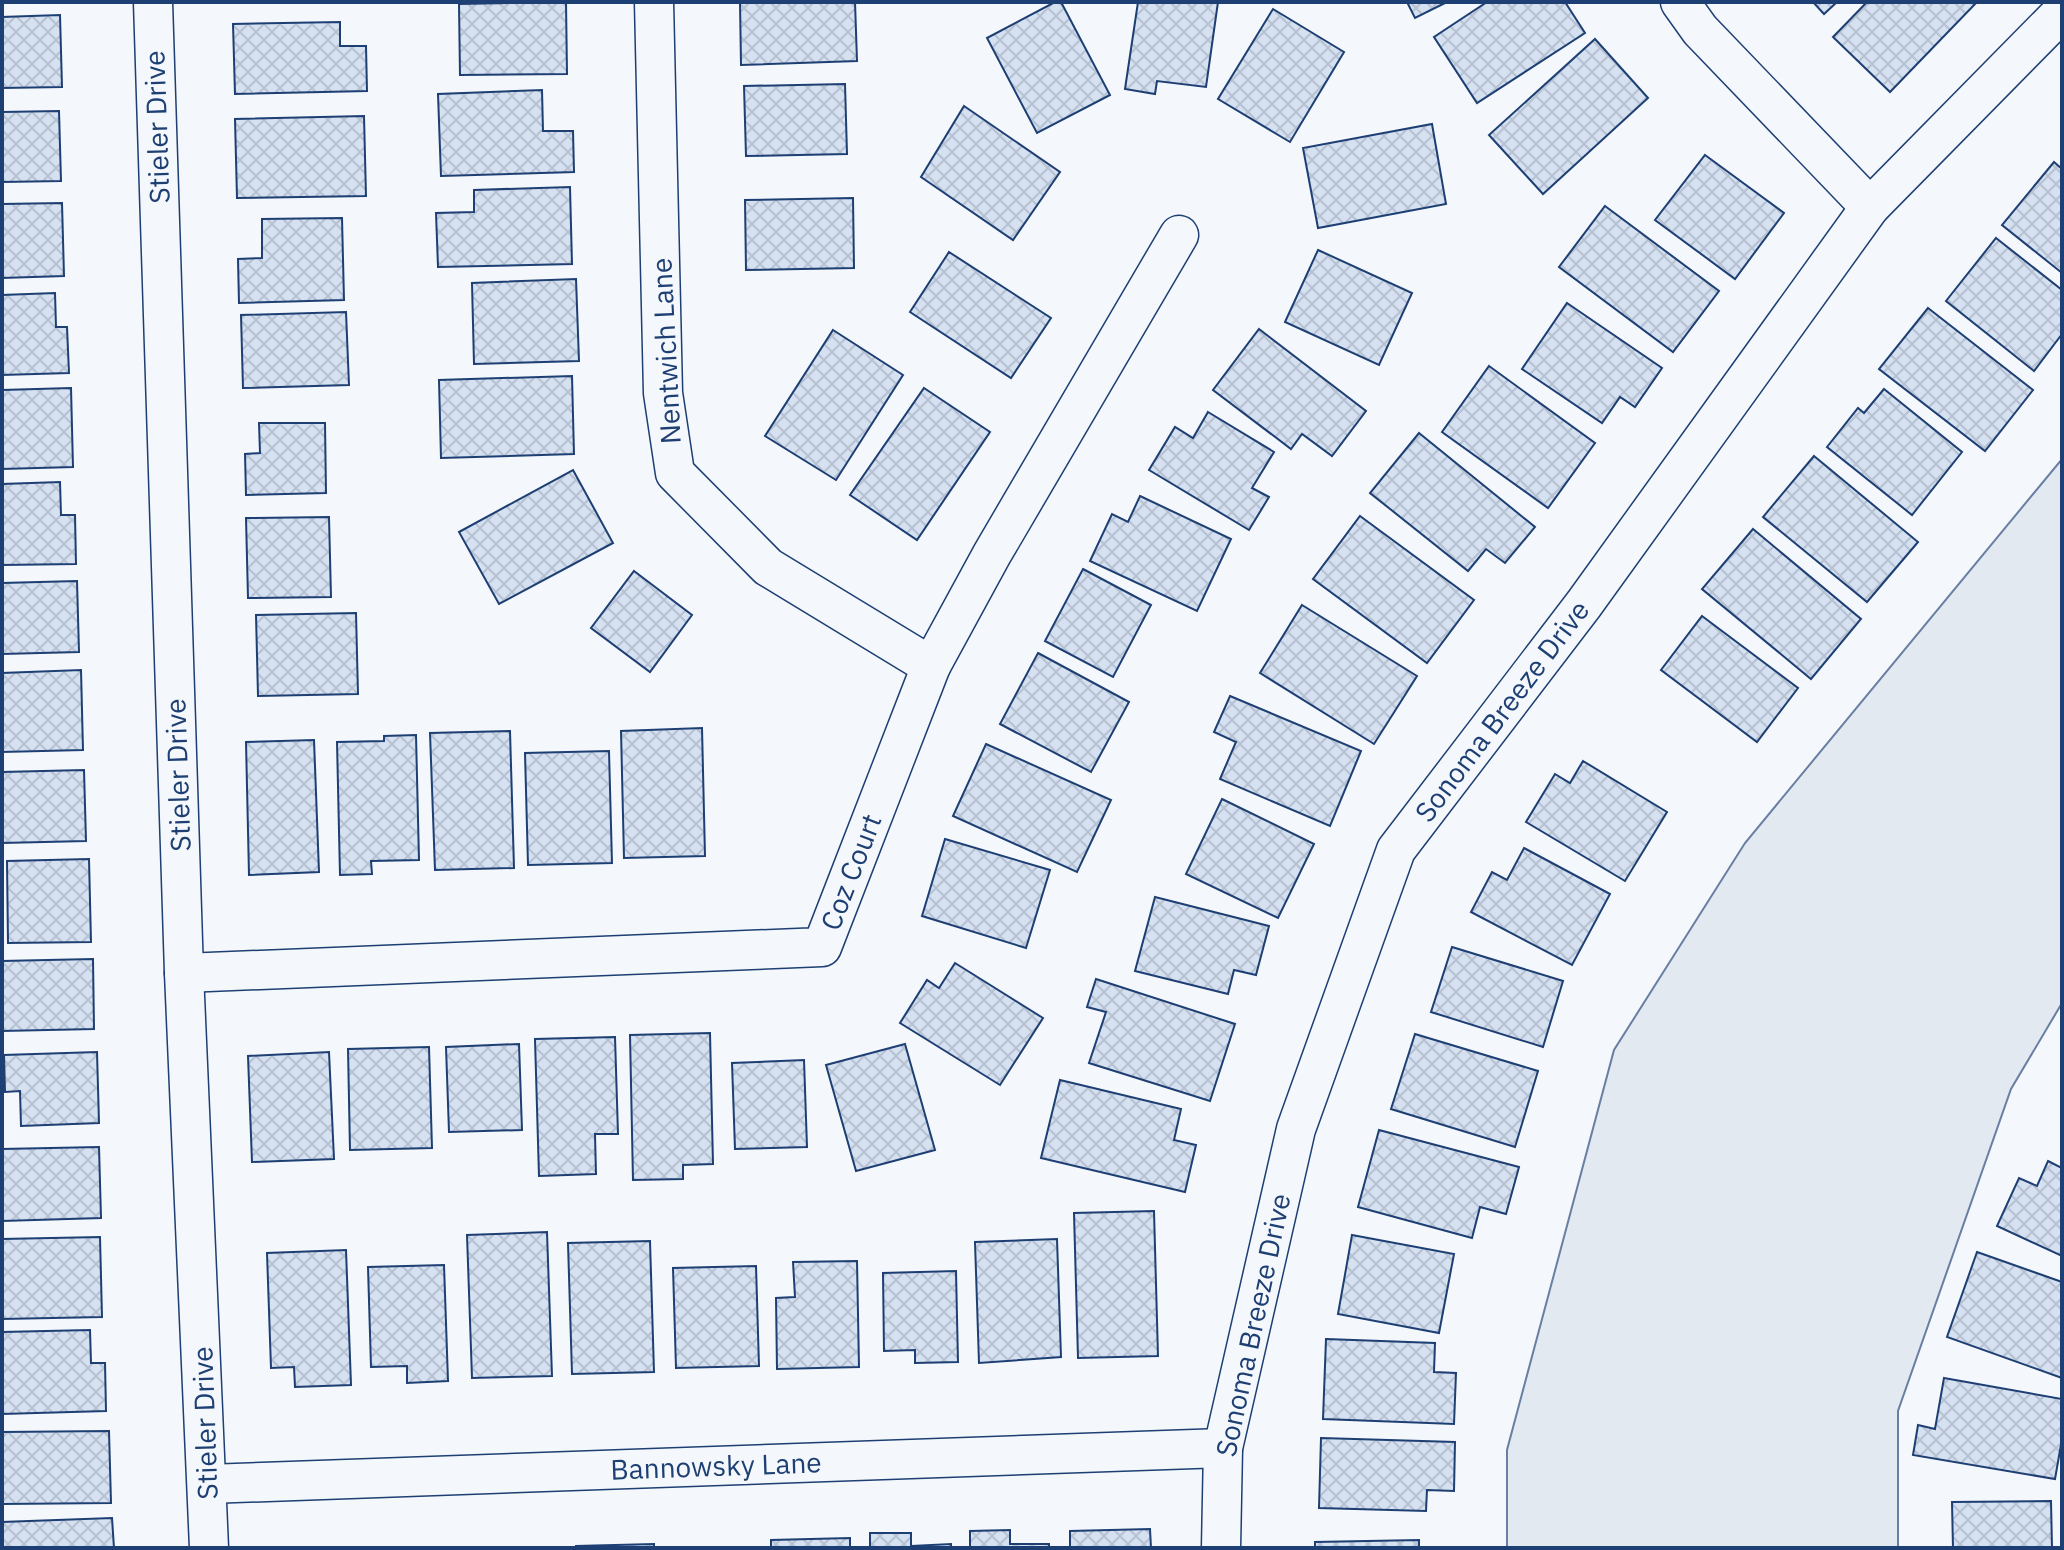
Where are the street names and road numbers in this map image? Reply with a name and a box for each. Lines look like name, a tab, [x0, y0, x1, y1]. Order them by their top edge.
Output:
street label: Stieler Drive	[135, 50, 178, 204]
street label: Nentwich Lane	[642, 257, 689, 445]
street label: Sonoma Breeze Drive	[1406, 592, 1597, 829]
street label: Stieler Drive	[156, 698, 199, 852]
street label: Coz Court	[811, 808, 890, 935]
street label: Sonoma Breeze Drive	[1207, 1190, 1298, 1460]
street label: Stieler Drive	[183, 1346, 226, 1500]
street label: Bannowsky Lane	[610, 1443, 822, 1488]

